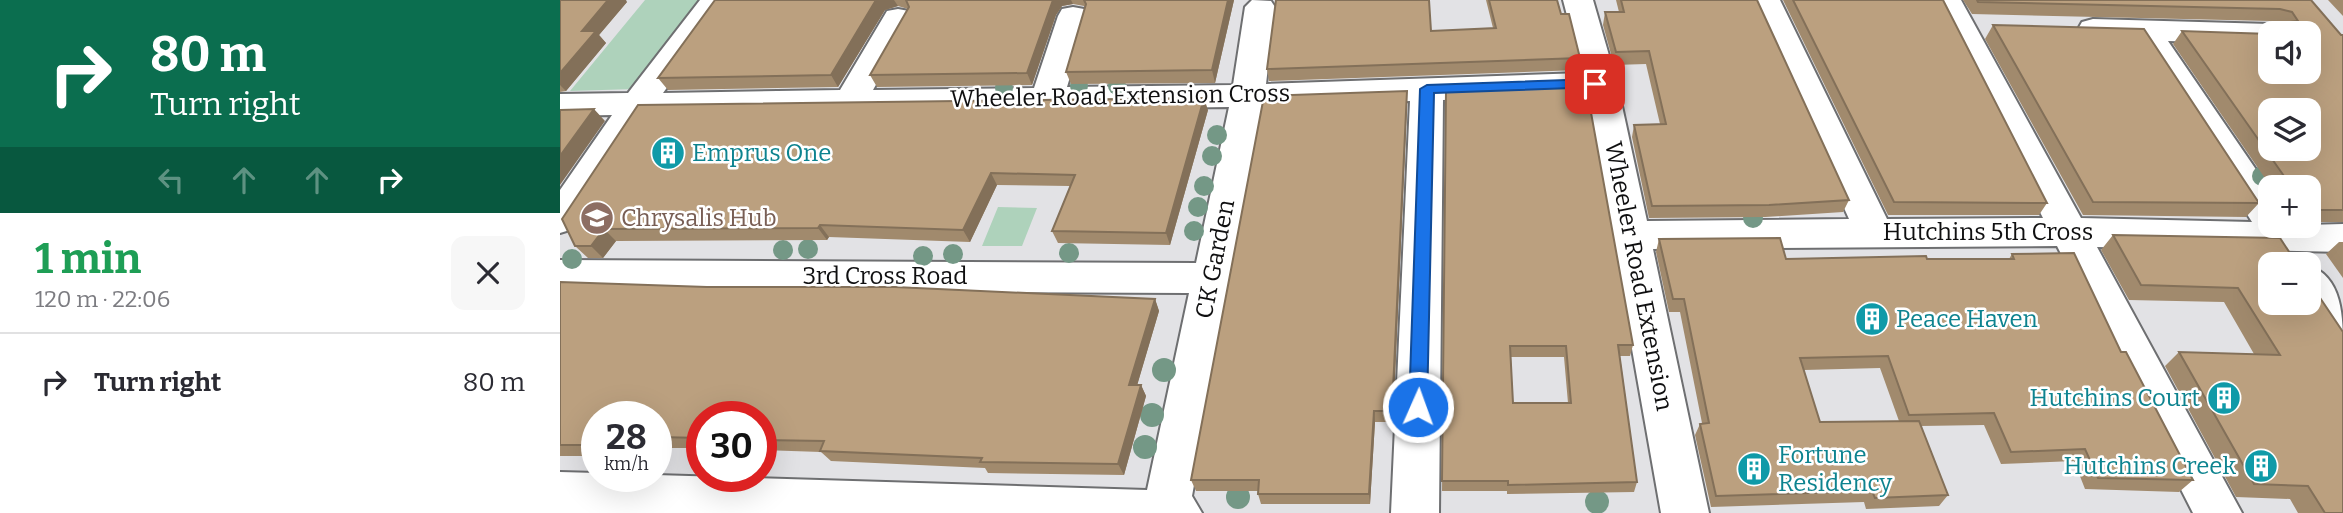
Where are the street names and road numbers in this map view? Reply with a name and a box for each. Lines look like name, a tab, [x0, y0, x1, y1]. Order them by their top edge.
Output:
street label: Wheeler Road Extension Cross	[950, 79, 1290, 113]
street label: Wheeler Road Extension	[1599, 139, 1679, 413]
street label: CK Garden	[1190, 197, 1240, 321]
street label: Hutchins 5th Cross	[1883, 218, 2093, 246]
street label: 3rd Cross Road	[802, 262, 968, 290]

